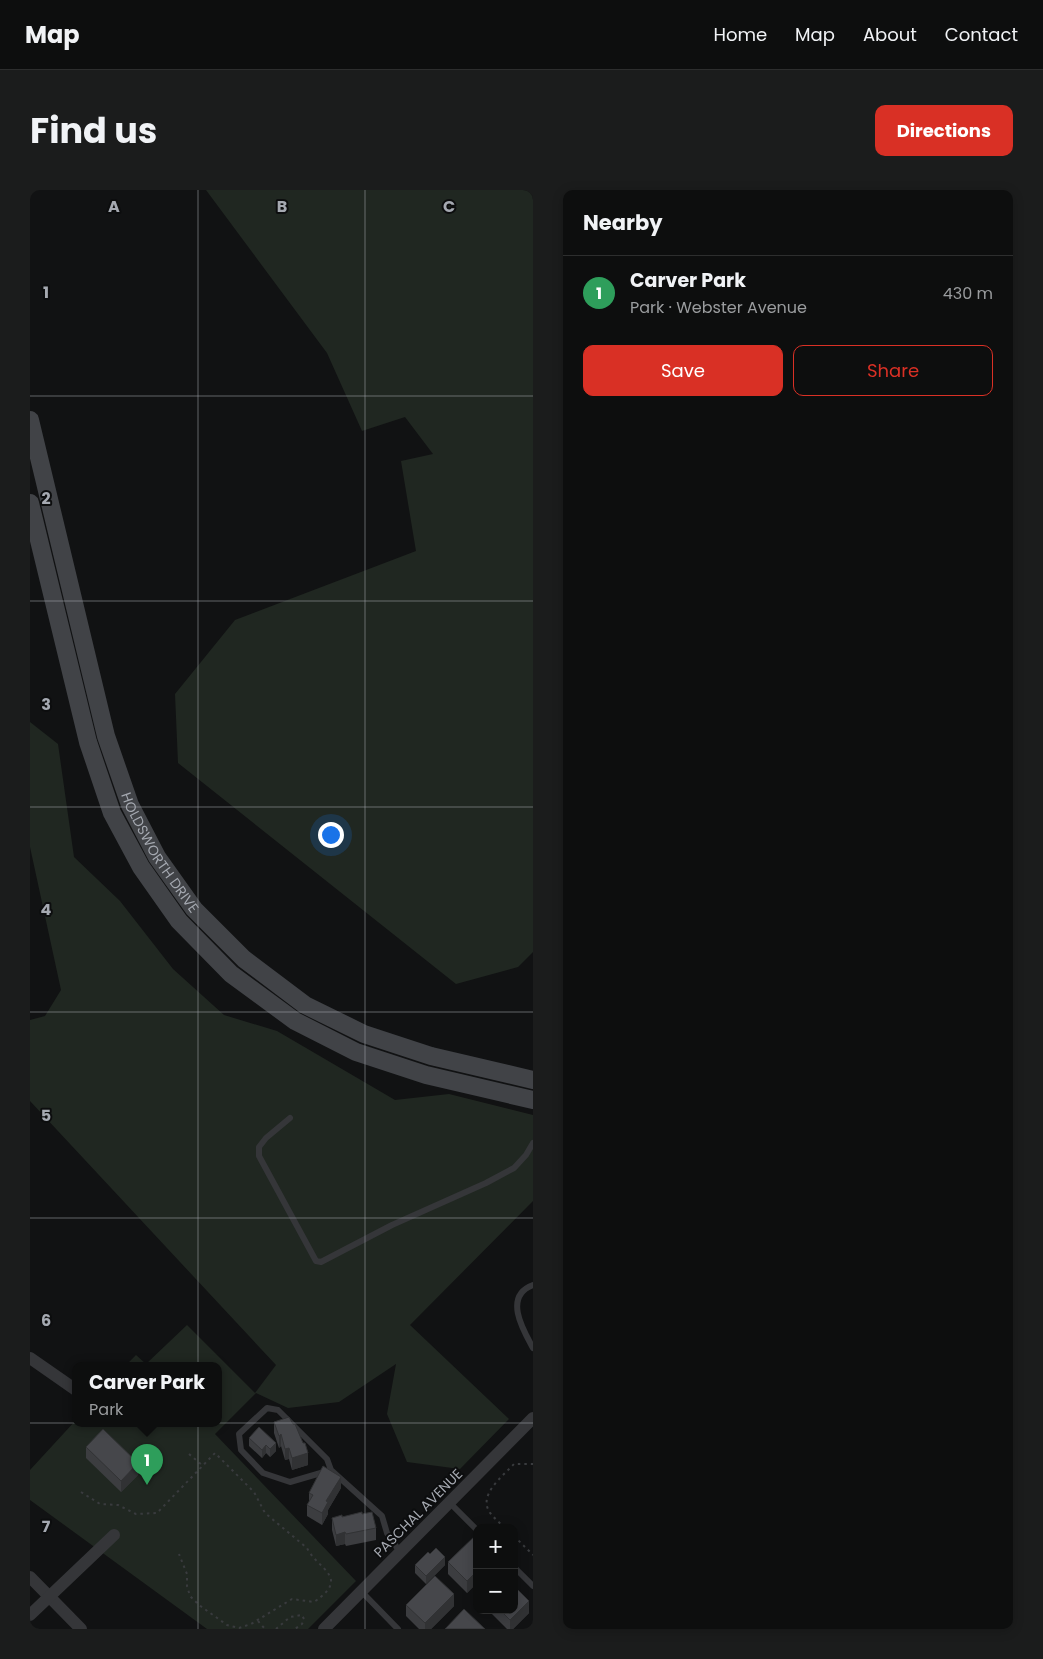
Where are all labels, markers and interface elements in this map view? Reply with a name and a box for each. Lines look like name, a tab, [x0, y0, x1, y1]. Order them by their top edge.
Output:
text: Map	[25, 18, 80, 51]
text: Home	[713, 22, 767, 47]
text: Map	[795, 22, 835, 47]
text: About	[863, 22, 917, 47]
text: Contact	[945, 22, 1018, 47]
button: Directions	[875, 105, 1013, 156]
text: Find us	[30, 106, 157, 155]
text: A	[108, 195, 120, 218]
text: B	[277, 195, 287, 218]
text: C	[443, 195, 455, 218]
text: Nearby	[583, 208, 663, 237]
text: Carver Park	[630, 267, 746, 294]
text: 1	[43, 281, 49, 304]
text: 1	[596, 282, 602, 305]
text: 430 m	[943, 282, 993, 305]
text: Park · Webster Avenue	[630, 296, 807, 319]
button: Save	[583, 345, 783, 396]
button: Share	[793, 345, 993, 396]
text: 2	[41, 487, 51, 510]
text: 3	[41, 693, 51, 716]
street label: HOLDSWORTH DRIVE	[116, 790, 204, 917]
your location	[318, 822, 344, 848]
text: 4	[41, 898, 52, 921]
text: 5	[41, 1104, 51, 1127]
text: 6	[41, 1309, 51, 1332]
popup	[72, 1362, 222, 1427]
text: Carver Park	[89, 1369, 205, 1396]
text: Park	[89, 1398, 123, 1421]
pin: 1	[131, 1444, 163, 1485]
street label: PASCHAL AVENUE	[369, 1464, 467, 1562]
text: 7	[42, 1515, 51, 1538]
map controls	[473, 1524, 518, 1614]
button: +	[473, 1524, 518, 1569]
button: −	[473, 1569, 518, 1614]

